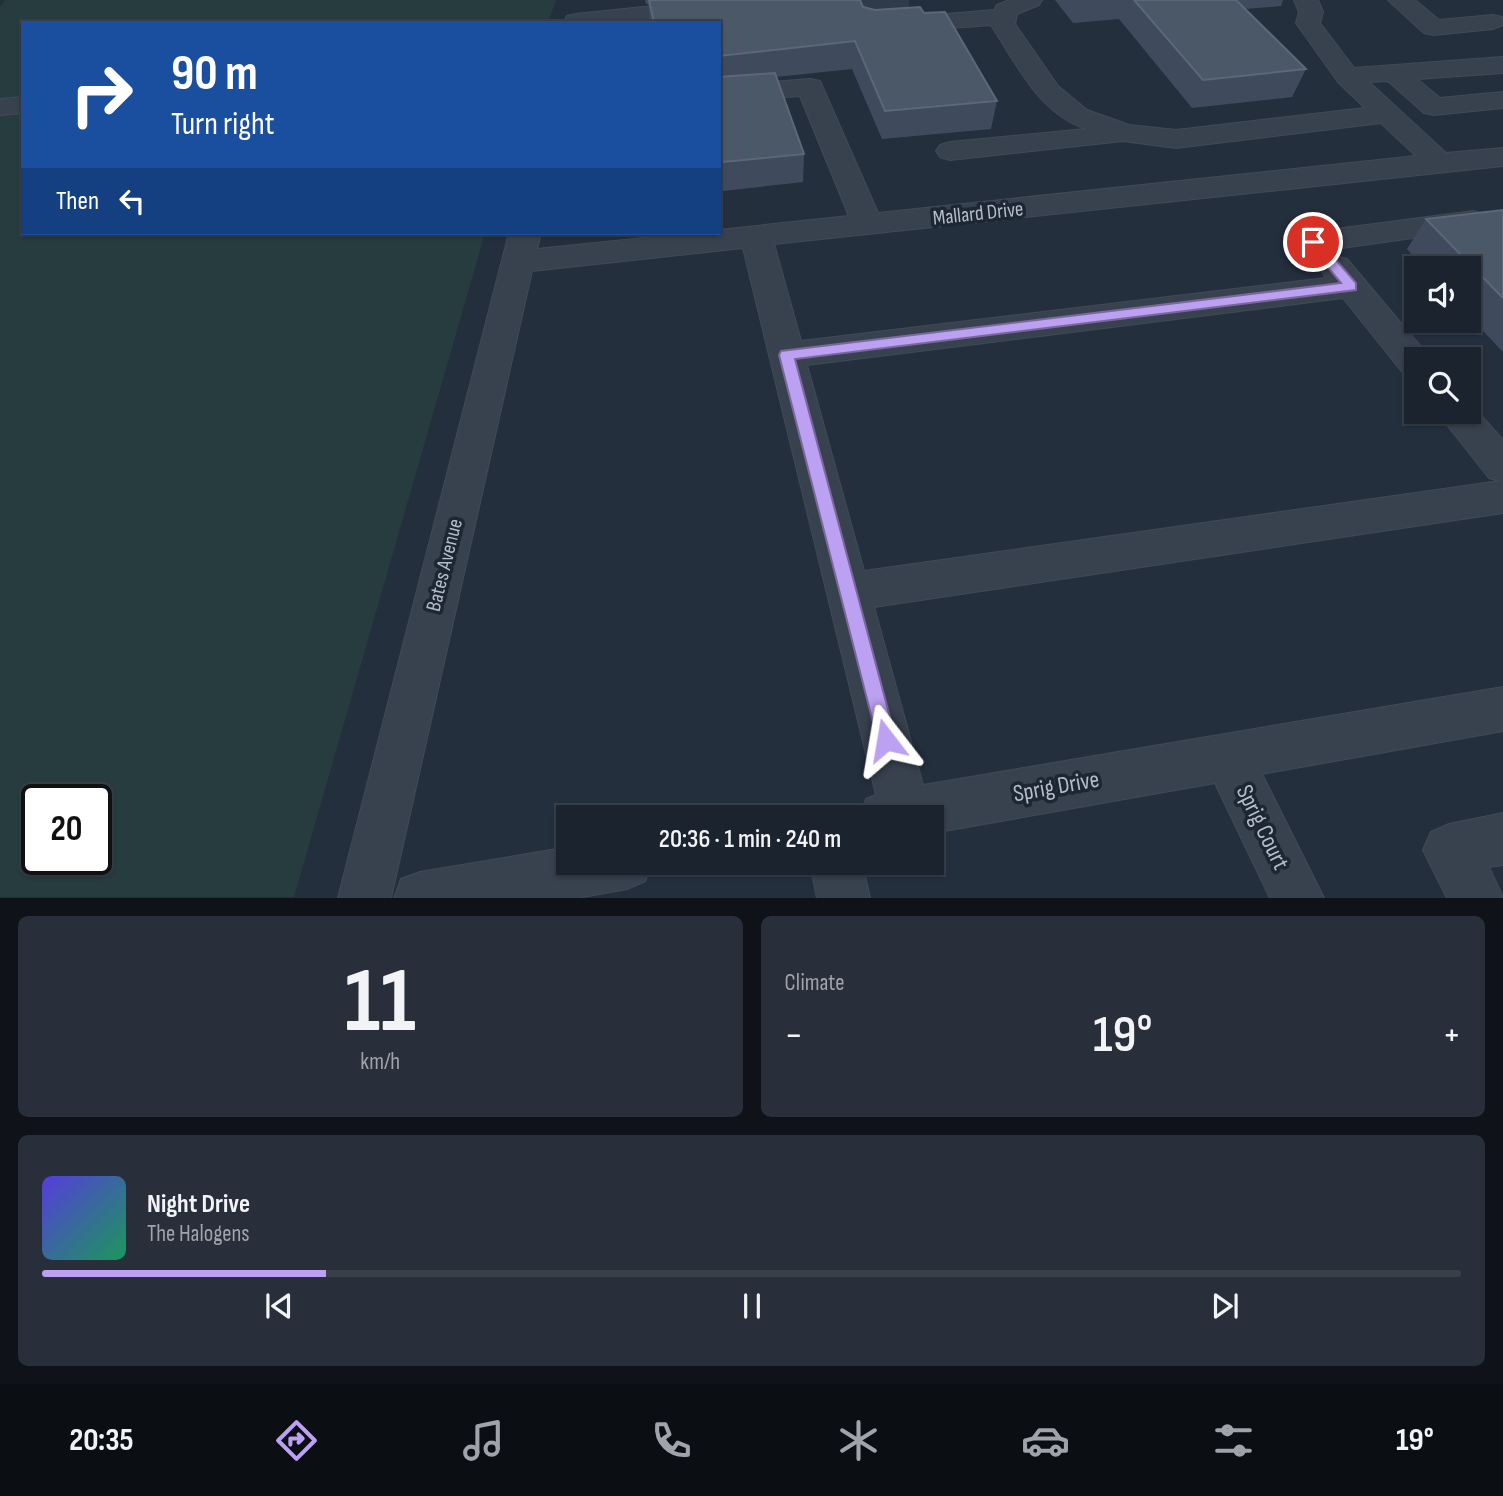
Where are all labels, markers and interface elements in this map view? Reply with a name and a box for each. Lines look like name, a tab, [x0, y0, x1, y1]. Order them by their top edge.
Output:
text: 90 m	[171, 45, 258, 104]
icon: right	[56, 49, 147, 140]
text: Turn right	[171, 105, 275, 144]
icon: left	[113, 182, 151, 220]
text: Then	[56, 186, 99, 217]
street label: Mallard Drive	[932, 196, 1025, 231]
pin	[1283, 212, 1343, 272]
icon: arrive	[1294, 223, 1332, 261]
map controls	[1404, 256, 1481, 424]
button: sound	[1404, 256, 1481, 333]
button: search	[1404, 347, 1481, 424]
street label: Bates Avenue	[421, 516, 468, 614]
position arrow	[849, 703, 923, 777]
street label: Sprig Drive	[1011, 765, 1101, 808]
street label: Sprig Court	[1230, 780, 1296, 874]
speed limit sign: 20	[21, 784, 112, 875]
text: 20:36 · 1 min · 240 m	[659, 824, 841, 855]
text: 11	[345, 948, 416, 1057]
text: Climate	[785, 969, 844, 997]
text: 19°	[1093, 1004, 1152, 1067]
text: −	[785, 1013, 803, 1058]
text: +	[1442, 1013, 1461, 1058]
text: km/h	[360, 1048, 400, 1076]
text: Night Drive	[147, 1189, 250, 1220]
text: The Halogens	[147, 1220, 250, 1248]
icon: previous	[260, 1287, 298, 1325]
icon: pause	[733, 1287, 771, 1325]
icon: next	[1206, 1287, 1244, 1325]
icon: directions	[272, 1416, 321, 1465]
icon: music	[459, 1416, 508, 1465]
icon: phone	[647, 1416, 696, 1465]
icon: climate	[834, 1416, 883, 1465]
icon: car	[1021, 1416, 1070, 1465]
icon: filters	[1209, 1416, 1258, 1465]
text: 20:35	[69, 1421, 134, 1460]
text: 19°	[1396, 1421, 1434, 1460]

